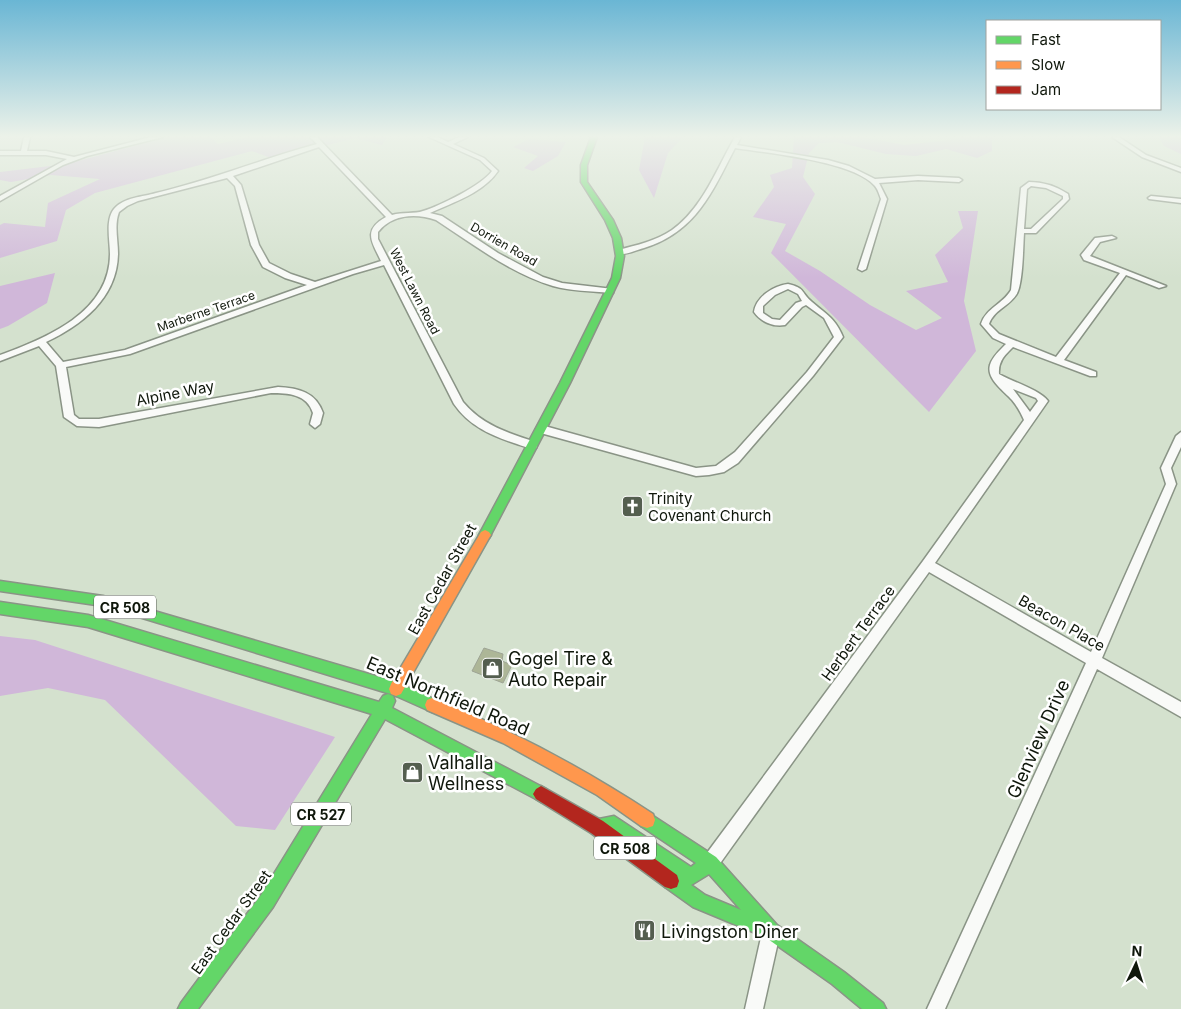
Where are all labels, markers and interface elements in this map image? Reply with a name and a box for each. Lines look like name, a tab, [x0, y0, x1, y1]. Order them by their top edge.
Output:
legend	[986, 20, 1161, 110]
text: Fast	[1031, 30, 1061, 49]
text: Slow	[1031, 55, 1065, 74]
text: Jam	[1031, 80, 1061, 99]
street label: Dorrien Road	[468, 219, 540, 269]
street label: West Lawn Road	[387, 245, 443, 337]
street label: Marberne Terrace	[155, 287, 257, 335]
street label: Alpine Way	[134, 376, 216, 410]
place label: Trinity Covenant Church	[648, 489, 771, 525]
church icon: Trinity Covenant Church	[620, 495, 644, 519]
street label: East Cedar Street	[404, 520, 480, 638]
street label: Herbert Terrace	[817, 582, 899, 684]
street label: Beacon Place	[1015, 591, 1109, 655]
road number: CR 508	[94, 596, 156, 618]
place label: Gogel Tire & Auto Repair	[508, 648, 613, 690]
street label: East Northfield Road	[363, 652, 533, 740]
shop icon: Gogel Tire & Auto Repair	[480, 656, 504, 680]
street label: Glenview Drive	[1002, 676, 1074, 802]
place label: Valhalla Wellness	[428, 752, 504, 794]
shop icon: Valhalla Wellness	[400, 760, 424, 784]
road number: CR 527	[291, 802, 351, 826]
road number: CR 508	[594, 836, 656, 860]
street label: East Cedar Street	[187, 866, 275, 978]
restaurant icon: Livingston Diner	[633, 919, 657, 943]
place label: Livingston Diner	[661, 921, 799, 942]
north arrow	[1111, 939, 1161, 989]
text: N	[1131, 942, 1143, 959]

